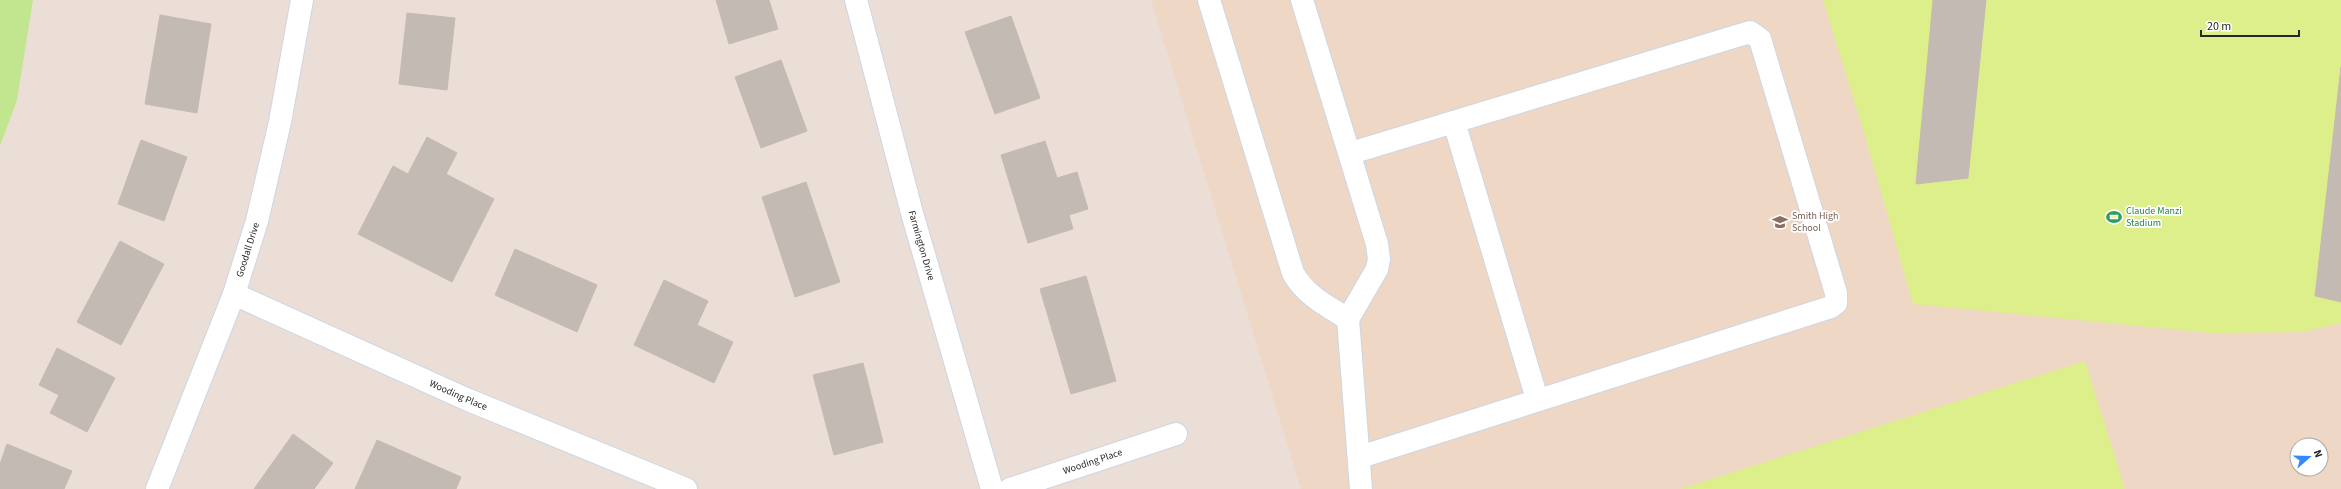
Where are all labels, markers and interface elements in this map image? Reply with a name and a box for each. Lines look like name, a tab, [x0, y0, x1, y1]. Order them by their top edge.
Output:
scale bar	[2201, 12, 2299, 38]
text: 20 m	[2207, 18, 2231, 35]
place label: Claude Manzi Stadium	[2126, 204, 2182, 230]
sports icon: Claude Manzi Stadium	[2105, 208, 2123, 226]
street label: Farmington Drive	[905, 209, 938, 282]
place label: Smith High School	[1792, 209, 1838, 235]
school or university icon: Smith High School	[1771, 213, 1789, 231]
street label: Goodall Drive	[233, 221, 263, 279]
street label: Wooding Place	[427, 376, 489, 414]
north arrow	[2289, 437, 2329, 477]
street label: Wooding Place	[1061, 445, 1124, 478]
text: N	[2310, 448, 2326, 460]

